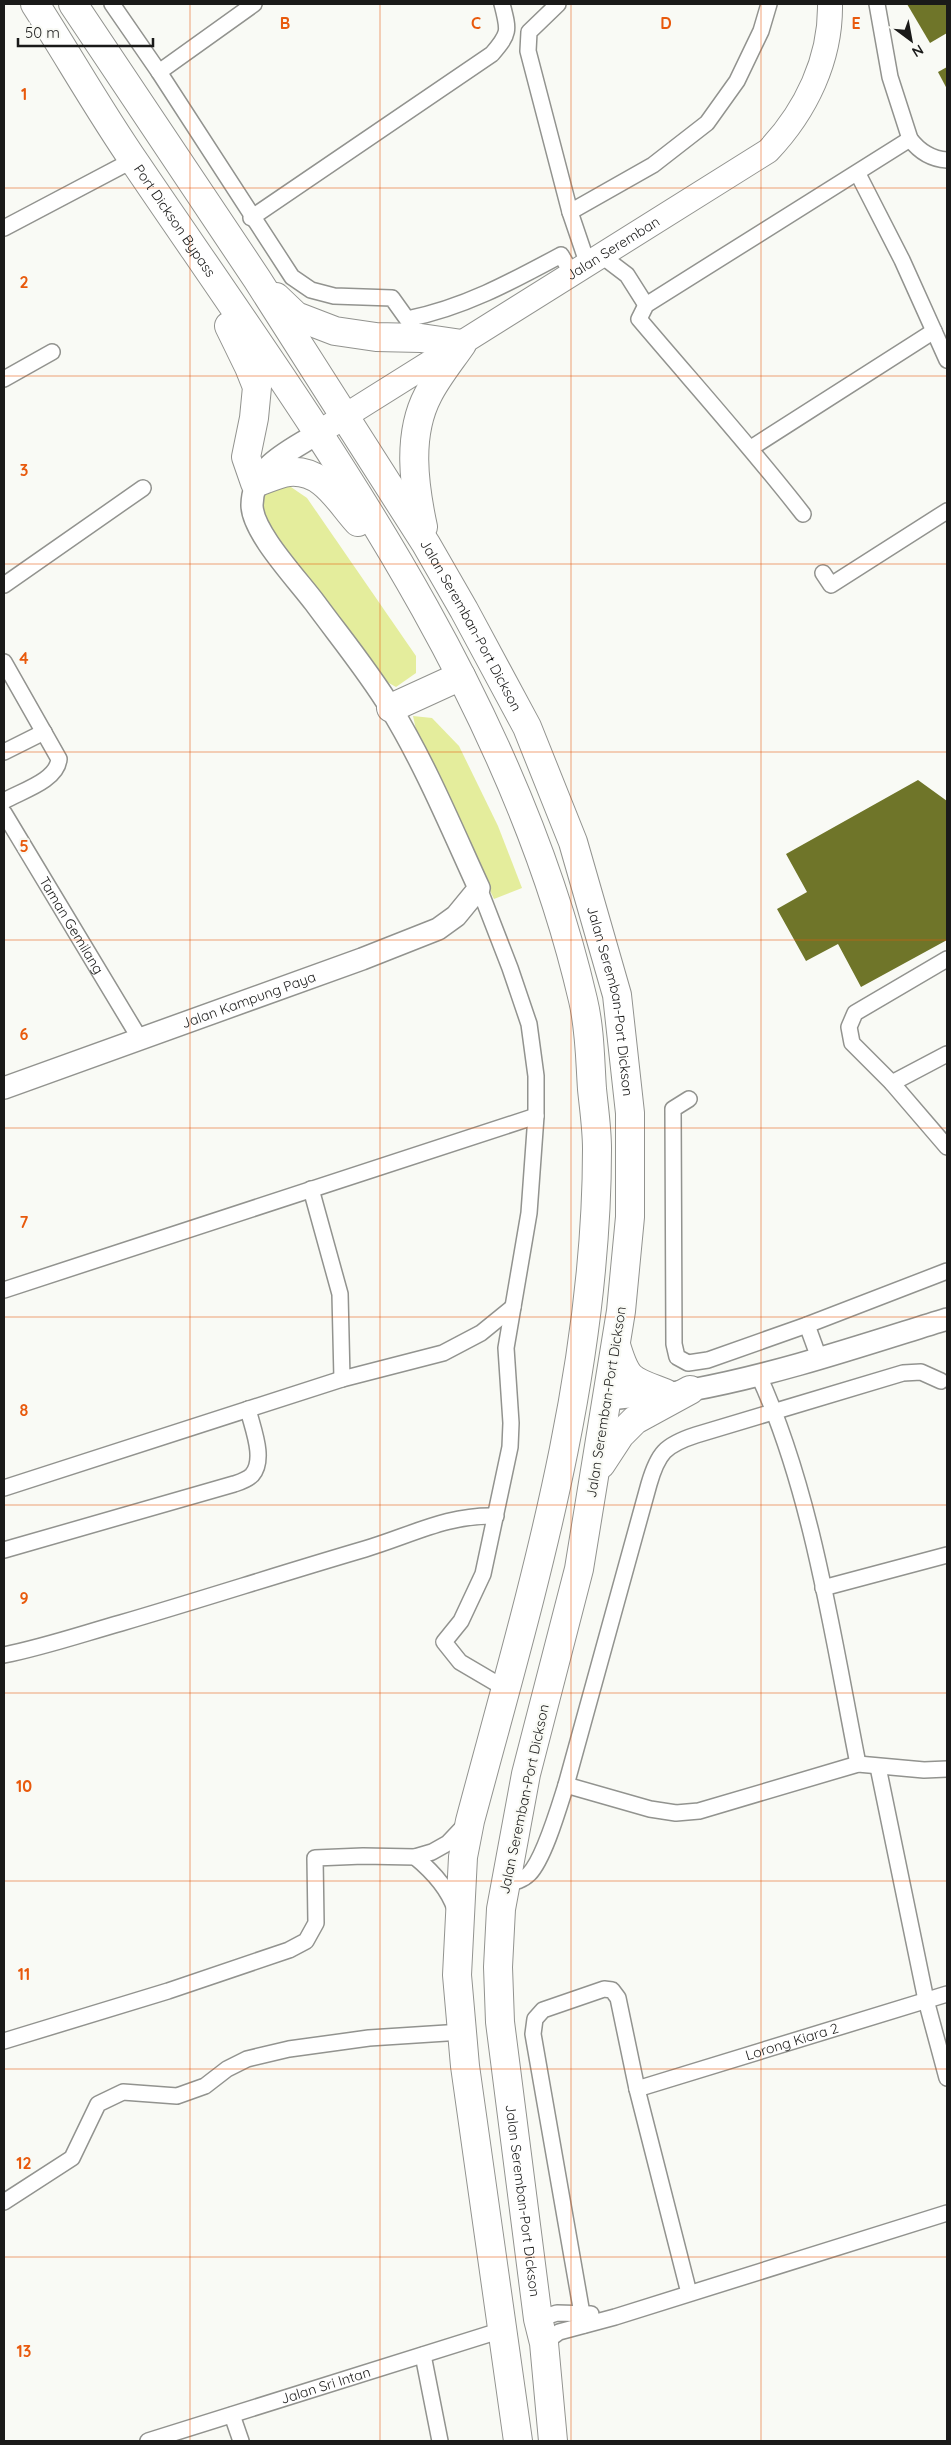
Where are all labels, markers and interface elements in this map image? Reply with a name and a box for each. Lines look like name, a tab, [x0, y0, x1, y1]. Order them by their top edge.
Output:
text: B	[280, 13, 290, 33]
text: C	[471, 13, 481, 33]
text: D	[660, 13, 672, 33]
text: E	[851, 13, 861, 33]
scale bar	[18, 15, 152, 47]
north arrow	[886, 15, 936, 65]
text: 50 m	[25, 23, 60, 42]
text: N	[909, 41, 927, 61]
text: 1	[21, 84, 27, 104]
street label: Port Dickson Bypass	[130, 161, 220, 281]
street label: Jalan Seremban	[563, 212, 663, 284]
text: 2	[19, 272, 29, 292]
text: 3	[20, 460, 28, 480]
street label: Jalan Seremban-Port Dickson	[416, 536, 526, 714]
text: 4	[19, 648, 29, 668]
text: 5	[19, 836, 29, 856]
street label: Taman Gemilang	[35, 873, 108, 977]
street label: Jalan Seremban-Port Dickson	[583, 904, 637, 1097]
street label: Jalan Kampung Paya	[179, 967, 318, 1032]
text: 6	[20, 1024, 29, 1044]
text: 7	[20, 1212, 29, 1232]
street label: Jalan Seremban-Port Dickson	[582, 1305, 630, 1499]
text: 8	[20, 1400, 29, 1420]
text: 9	[19, 1588, 29, 1608]
street label: Jalan Seremban-Port Dickson	[495, 1702, 553, 1896]
text: 10	[16, 1776, 32, 1796]
text: 11	[18, 1964, 30, 1984]
street label: Lorong Kiara 2	[743, 2019, 841, 2064]
street label: Jalan Seremban-Port Dickson	[502, 2103, 544, 2298]
text: 12	[16, 2153, 32, 2173]
text: 13	[17, 2341, 31, 2361]
street label: Jalan Sri Intan	[278, 2363, 373, 2408]

